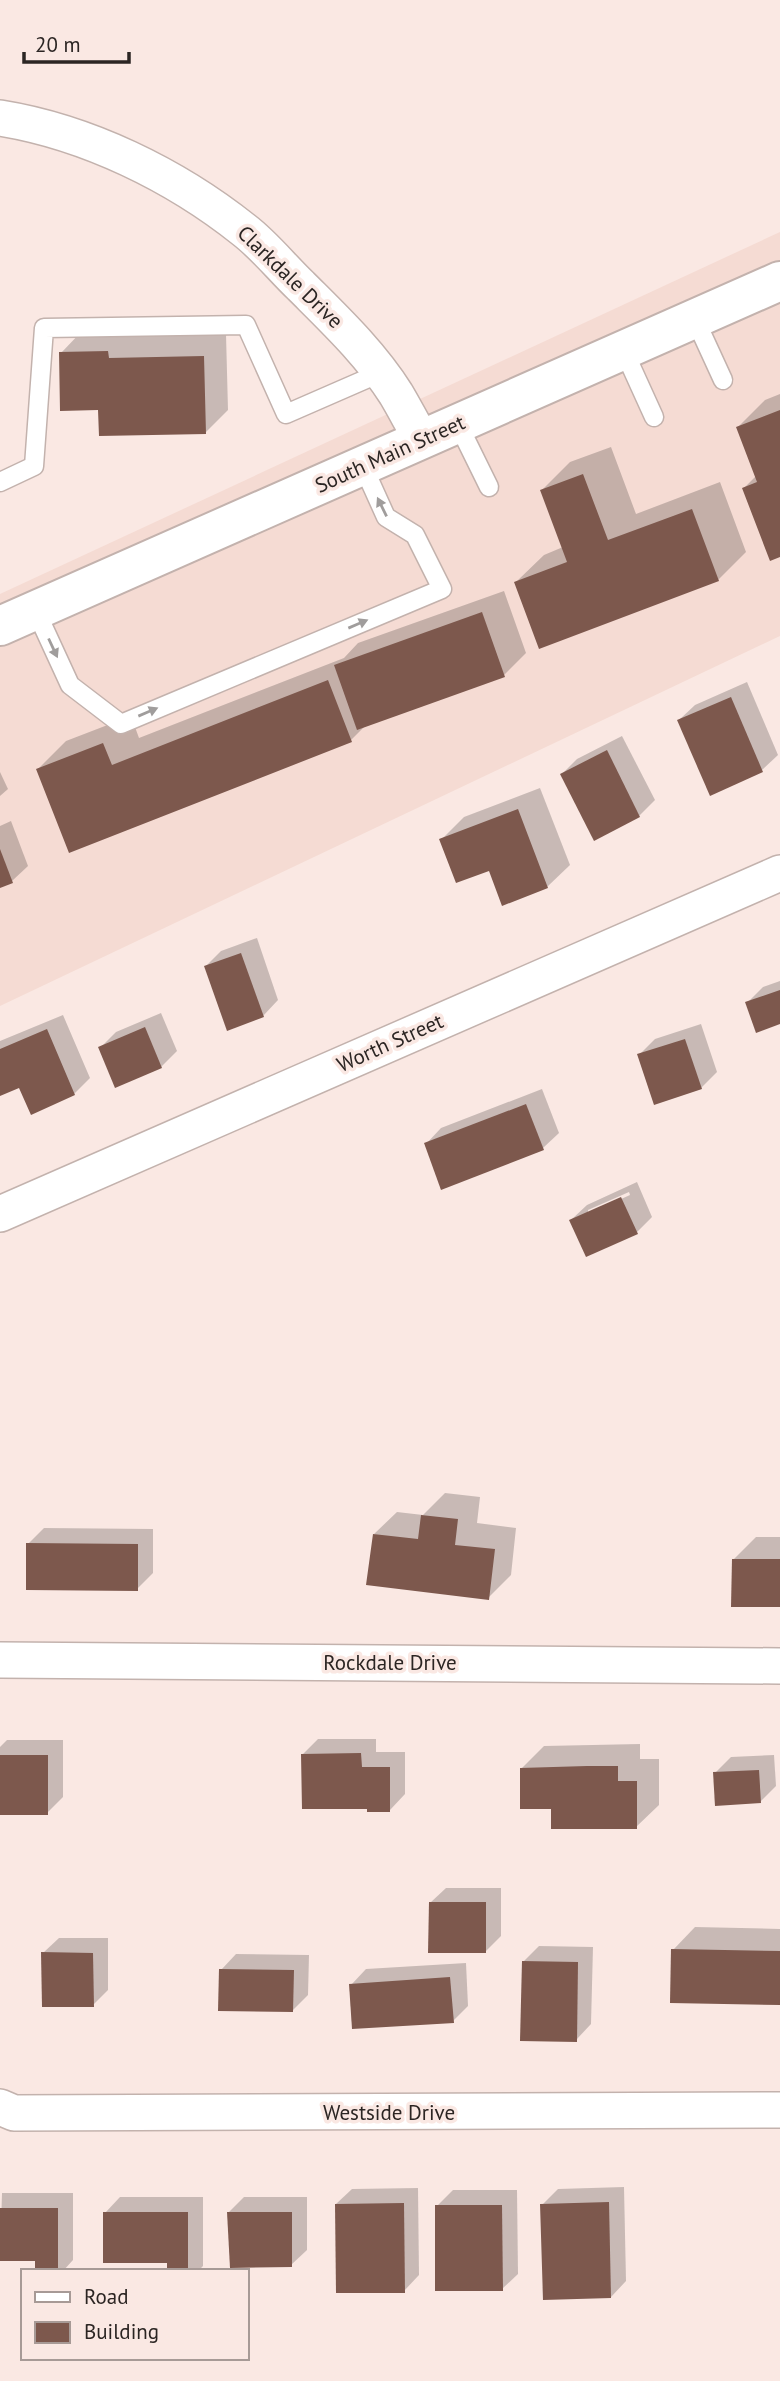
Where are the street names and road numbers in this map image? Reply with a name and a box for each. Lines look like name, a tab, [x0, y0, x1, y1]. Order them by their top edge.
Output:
street label: Clarkdale Drive	[232, 219, 349, 334]
street label: South Main Street	[311, 408, 469, 499]
street label: Worth Street	[333, 1007, 447, 1078]
street label: Rockdale Drive	[323, 1649, 457, 1676]
street label: Westside Drive	[323, 2099, 455, 2126]

